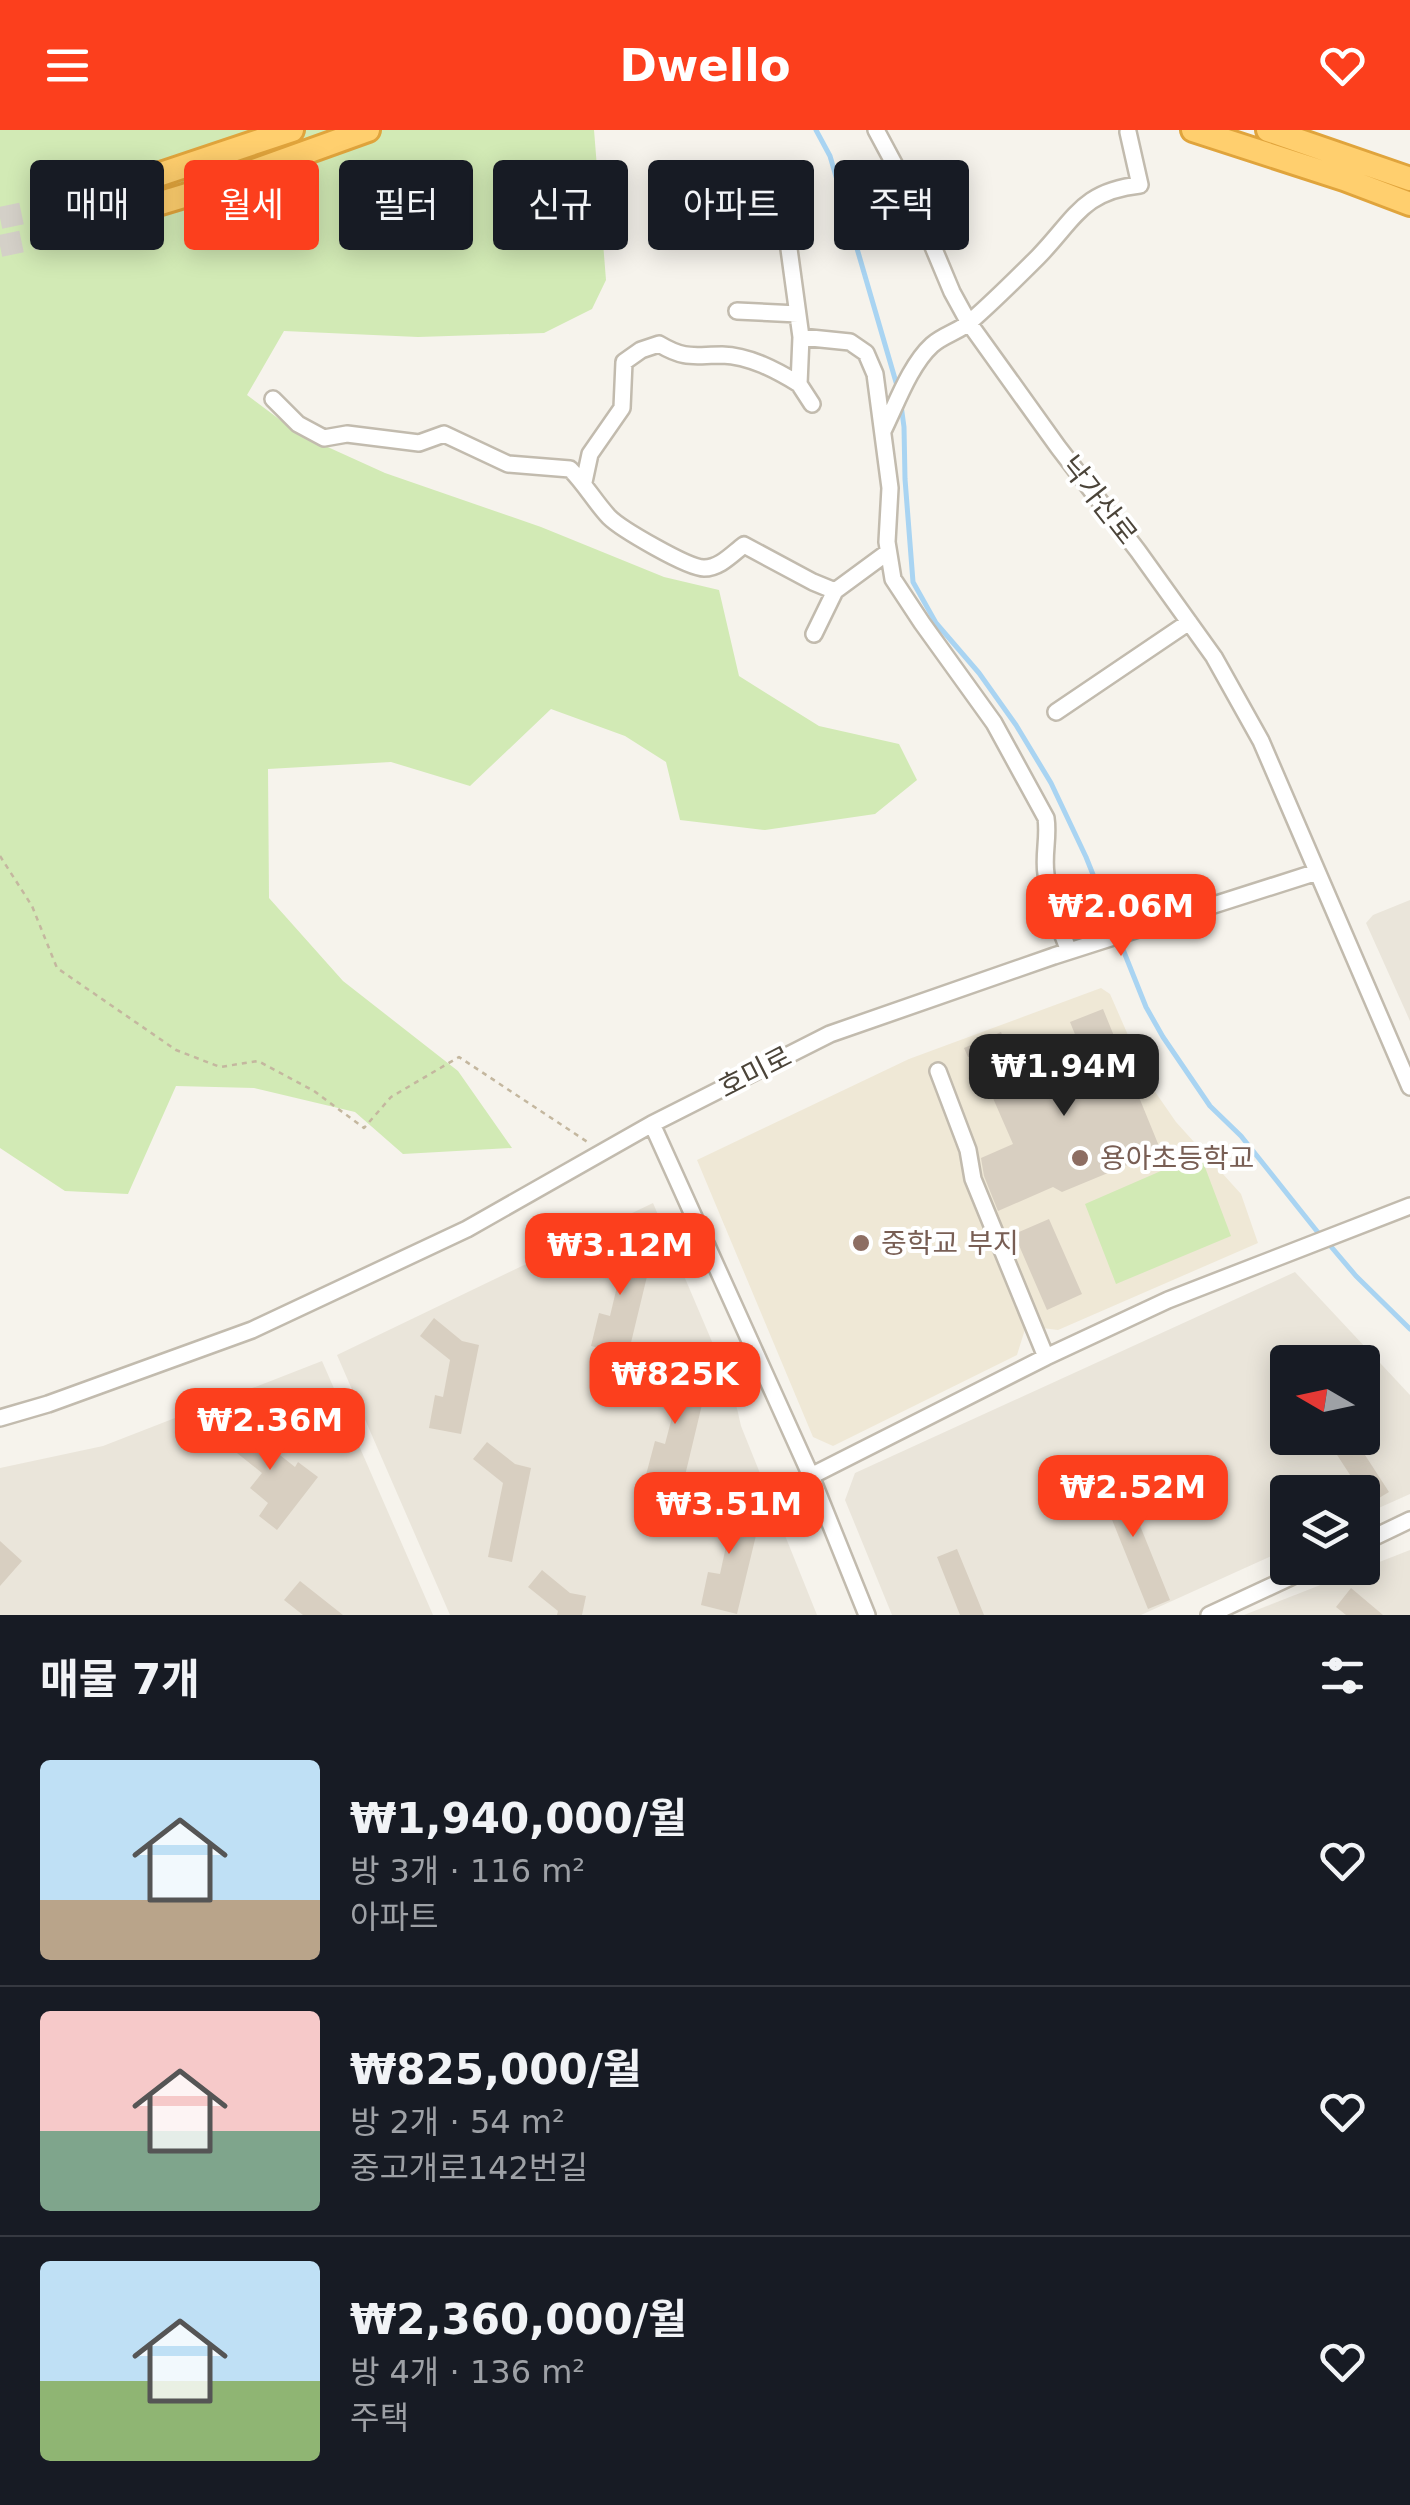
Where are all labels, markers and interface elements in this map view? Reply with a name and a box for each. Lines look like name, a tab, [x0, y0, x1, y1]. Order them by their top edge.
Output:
icon: menu	[40, 38, 95, 93]
icon: heart	[1315, 38, 1370, 93]
text: Dwello	[619, 39, 791, 92]
chip: 매매	[30, 160, 164, 250]
chip: 월세	[184, 160, 319, 250]
chip: 필터	[339, 160, 473, 250]
chip: 신규	[493, 160, 628, 250]
chip: 아파트	[648, 160, 814, 250]
chip: 주택	[834, 160, 969, 250]
street label: 낙가산로	[1054, 449, 1144, 551]
pin: ₩2.06M	[1040, 874, 1202, 959]
text: ₩2.06M	[1048, 887, 1194, 925]
pin: ₩1.94M	[983, 1034, 1145, 1119]
street label: 호미로	[713, 1040, 797, 1104]
text: ₩1.94M	[991, 1047, 1137, 1085]
place label: 용아초등학교	[1100, 1142, 1255, 1175]
marker: 용아초등학교	[1069, 1147, 1091, 1169]
pin: ₩3.12M	[539, 1213, 701, 1298]
text: ₩3.12M	[547, 1226, 693, 1264]
place label: 중학교 부지	[881, 1227, 1019, 1260]
marker: 중학교 부지	[850, 1232, 872, 1254]
pin: ₩825K	[605, 1342, 745, 1427]
north arrow	[1270, 1345, 1380, 1455]
map controls	[1270, 1345, 1380, 1585]
text: ₩825K	[612, 1355, 738, 1393]
pin: ₩2.36M	[189, 1388, 351, 1473]
text: ₩2.36M	[197, 1401, 343, 1439]
pin: ₩2.52M	[1052, 1455, 1214, 1540]
text: ₩2.52M	[1060, 1468, 1206, 1506]
pin: ₩3.51M	[648, 1472, 810, 1557]
button: layers	[1270, 1475, 1380, 1585]
text: ₩3.51M	[656, 1485, 802, 1523]
icon: filters	[1315, 1648, 1370, 1703]
text: 매물 7개	[40, 1655, 200, 1704]
text: ₩1,940,000/월	[350, 1794, 687, 1843]
icon: home	[120, 1800, 240, 1920]
icon: heart	[1315, 1833, 1370, 1888]
text: 방 3개 · 116 m²	[350, 1852, 585, 1890]
text: 아파트	[350, 1898, 438, 1936]
text: ₩825,000/월	[350, 2045, 642, 2094]
icon: home	[120, 2051, 240, 2171]
icon: heart	[1315, 2084, 1370, 2139]
text: 방 2개 · 54 m²	[350, 2103, 565, 2141]
text: 중고개로142번길	[350, 2149, 588, 2187]
text: ₩2,360,000/월	[350, 2295, 687, 2344]
icon: home	[120, 2301, 240, 2421]
icon: heart	[1315, 2334, 1370, 2389]
text: 방 4개 · 136 m²	[350, 2353, 585, 2391]
text: 주택	[350, 2399, 409, 2437]

